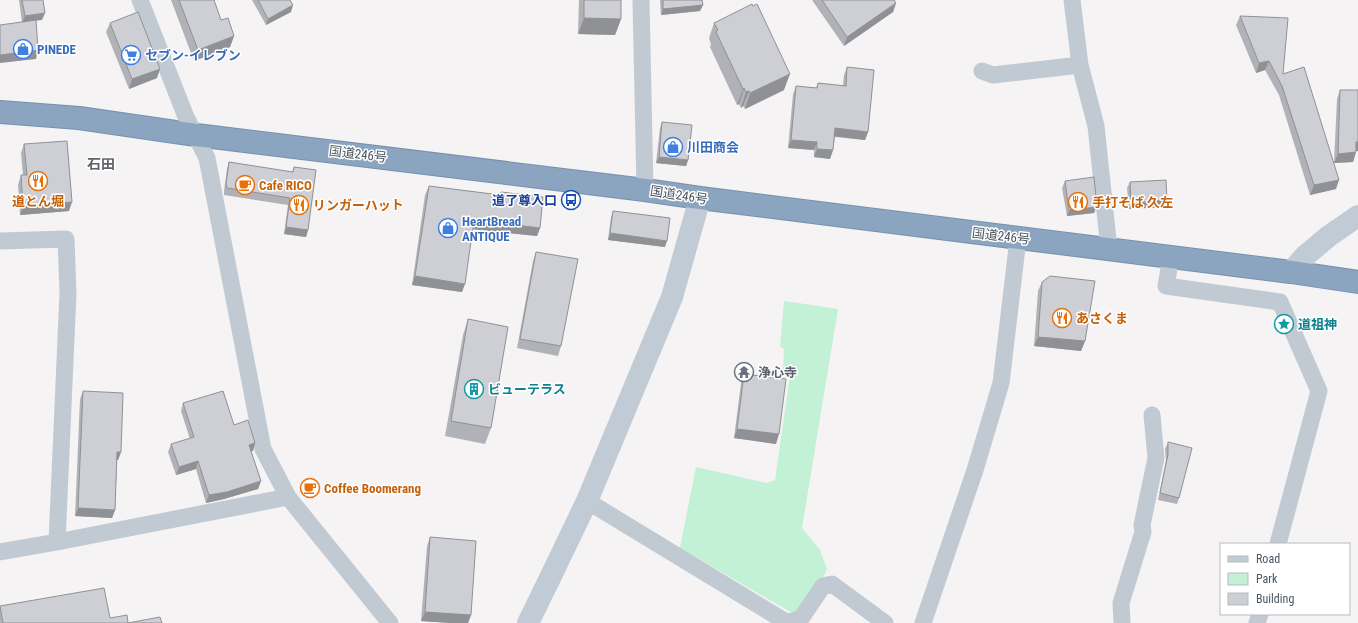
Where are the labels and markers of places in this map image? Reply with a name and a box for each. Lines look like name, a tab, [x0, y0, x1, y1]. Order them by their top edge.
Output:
shop icon: PINEDE	[12, 38, 34, 60]
place label: PINEDE	[37, 42, 77, 57]
supermarket icon: セブン-イレブン	[120, 44, 142, 66]
place label: セブン-イレブン	[145, 48, 241, 63]
shop icon: 川田商会	[662, 136, 684, 158]
place label: 川田商会	[687, 140, 739, 155]
restaurant icon: 道とん堀	[27, 170, 49, 192]
cafe icon: Cafe RICO	[234, 174, 256, 196]
place label: Cafe RICO	[259, 178, 312, 193]
bus stop icon: 道了尊入口	[560, 189, 582, 211]
restaurant icon: 手打そば 久左	[1067, 191, 1089, 213]
place label: 道了尊入口	[492, 193, 557, 208]
place label: 道とん堀	[12, 194, 64, 209]
restaurant icon: リンガーハット	[288, 194, 310, 216]
place label: 手打そば 久左	[1092, 195, 1173, 210]
place label: リンガーハット	[313, 198, 404, 213]
place label: HeartBread ANTIQUE	[462, 214, 521, 244]
shop icon: HeartBread ANTIQUE	[437, 217, 459, 239]
restaurant icon: あさくま	[1051, 307, 1073, 329]
place label: あさくま	[1076, 311, 1128, 326]
place icon: 道祖神	[1273, 313, 1295, 335]
place label: 道祖神	[1298, 317, 1337, 332]
temple icon: 浄心寺	[733, 361, 755, 383]
place label: 浄心寺	[758, 365, 797, 380]
building icon: ビューテラス	[463, 378, 485, 400]
place label: ビューテラス	[488, 382, 566, 397]
cafe icon: Coffee Boomerang	[299, 477, 321, 499]
place label: Coffee Boomerang	[324, 481, 421, 496]

